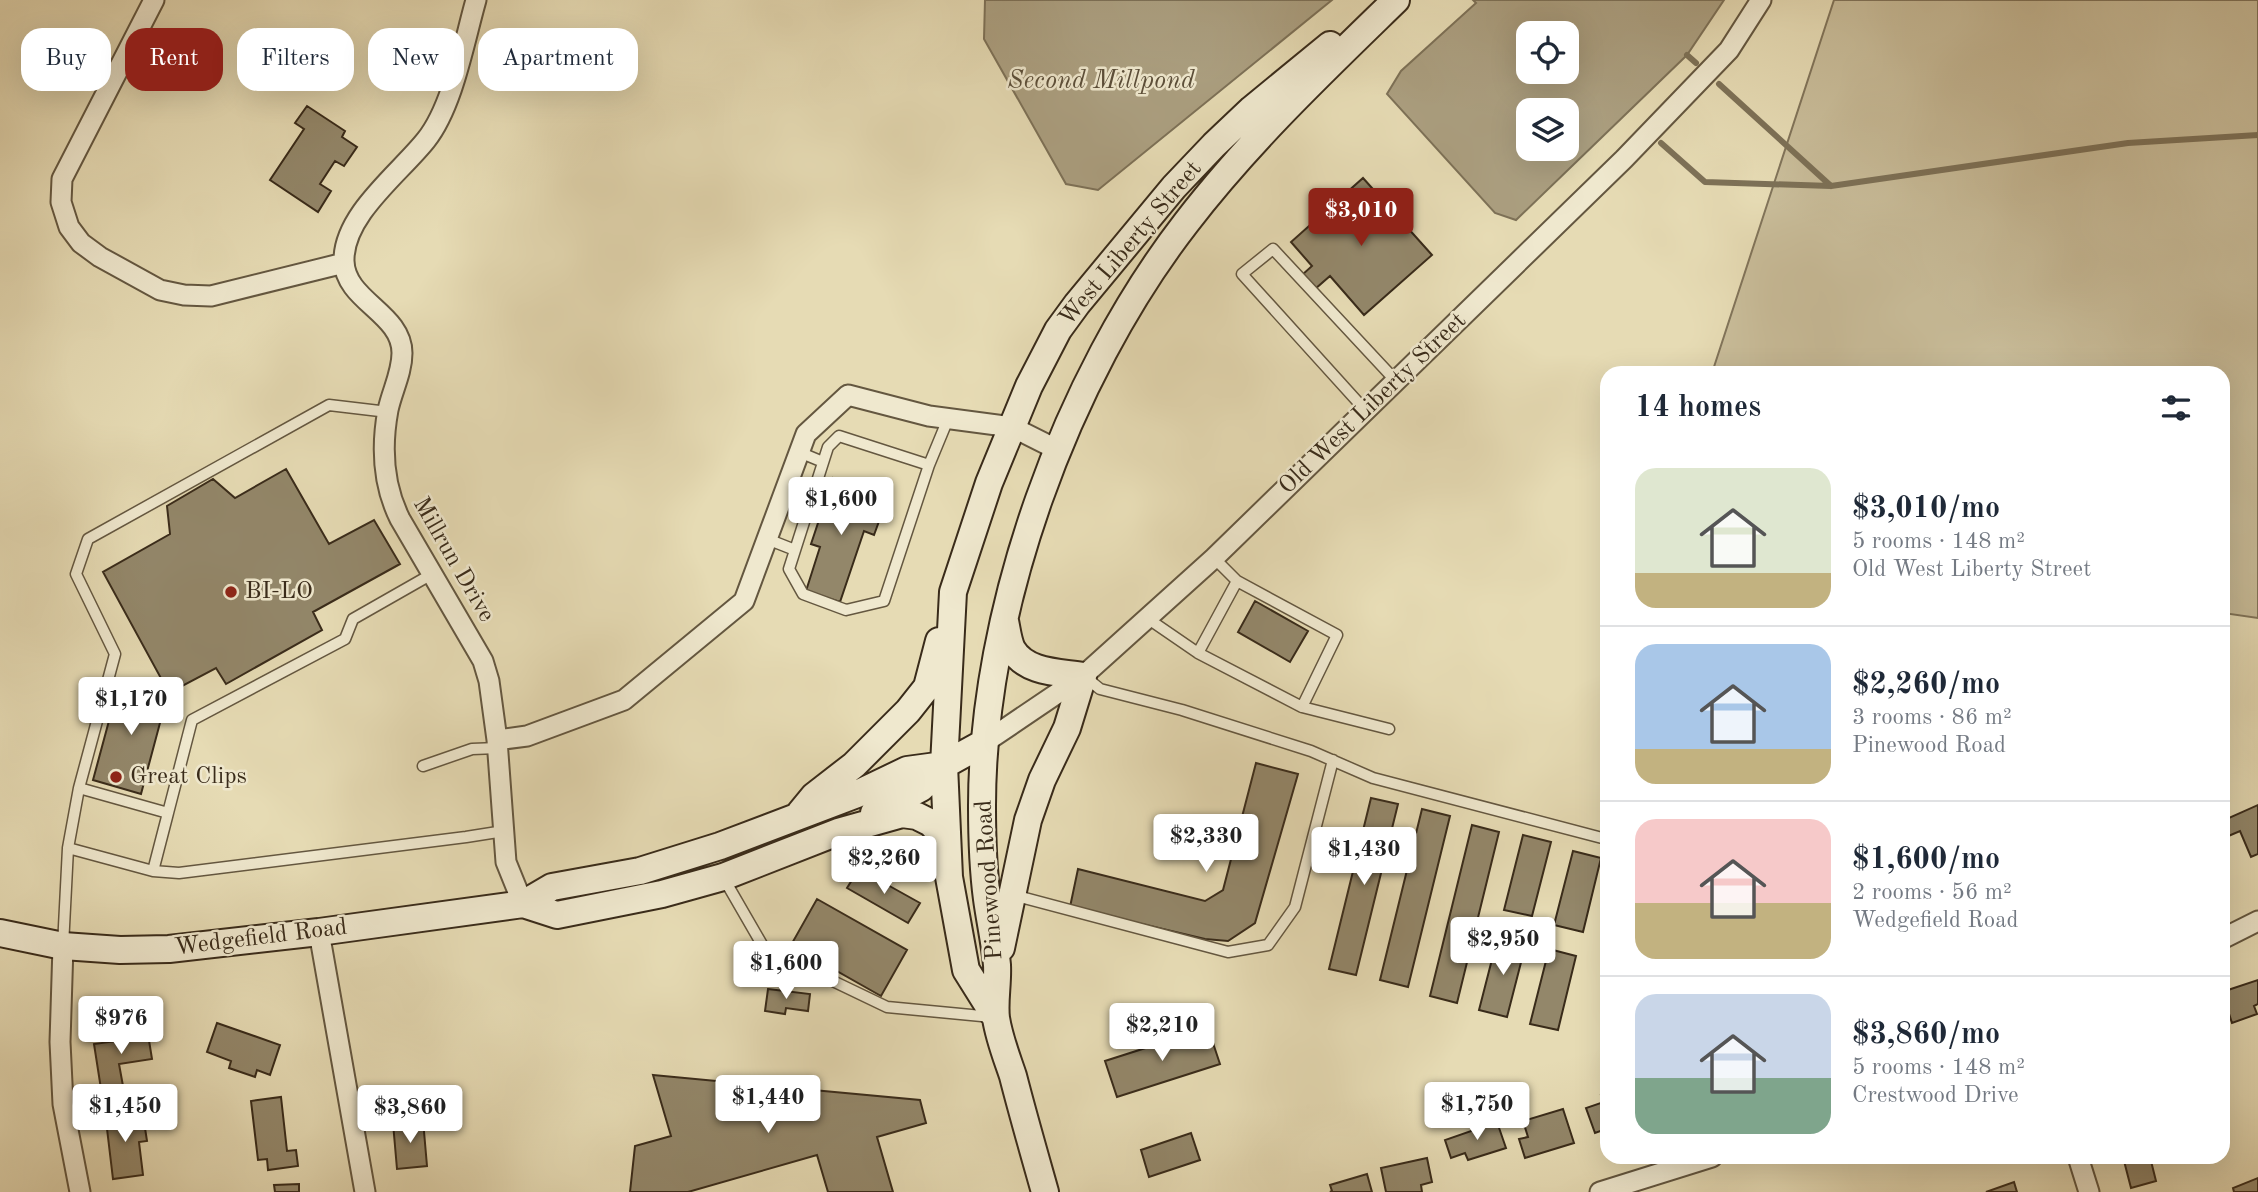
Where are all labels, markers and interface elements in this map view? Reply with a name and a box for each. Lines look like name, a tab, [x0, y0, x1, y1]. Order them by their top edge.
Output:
map controls	[1516, 21, 1579, 161]
button: locate	[1516, 21, 1579, 84]
chip: Buy	[21, 28, 111, 91]
chip: Rent	[125, 28, 223, 91]
chip: Filters	[237, 28, 354, 91]
chip: New	[368, 28, 464, 91]
chip: Apartment	[478, 28, 638, 91]
water label: Second Millpond	[1007, 68, 1195, 94]
button: layers	[1516, 98, 1579, 161]
street label: West Liberty Street	[1055, 157, 1207, 331]
pin: $3,010	[1304, 188, 1418, 248]
text: $3,010	[1324, 199, 1398, 222]
street label: Old West Liberty Street	[1275, 309, 1471, 499]
icon: filters	[2157, 389, 2195, 427]
text: 14 homes	[1635, 393, 1761, 423]
pin: $1,600	[784, 477, 898, 537]
text: $1,600	[804, 488, 878, 511]
street label: Millrun Drive	[408, 494, 498, 626]
text: $3,010/mo	[1852, 494, 2000, 524]
icon: home	[1691, 496, 1775, 580]
text: 5 rooms · 148 m²	[1852, 530, 2025, 553]
text: Old West Liberty Street	[1852, 558, 2091, 581]
place label: BI-LO	[245, 580, 313, 604]
marker: BI-LO	[223, 584, 239, 600]
text: $2,260/mo	[1852, 670, 2000, 700]
icon: home	[1691, 672, 1775, 756]
pin: $1,170	[74, 678, 188, 737]
text: $1,170	[94, 688, 168, 711]
text: 3 rooms · 86 m²	[1852, 706, 2012, 729]
text: Pinewood Road	[1852, 734, 2006, 757]
place label: Great Clips	[130, 765, 247, 789]
marker: Great Clips	[108, 769, 124, 785]
street label: Pinewood Road	[972, 799, 1008, 961]
pin: $2,330	[1149, 814, 1263, 874]
text: $2,330	[1169, 825, 1243, 848]
pin: $1,430	[1307, 828, 1421, 887]
pin: $2,260	[827, 836, 941, 896]
text: $1,430	[1327, 838, 1401, 861]
text: $1,600/mo	[1852, 845, 2000, 875]
text: $2,260	[847, 847, 921, 870]
icon: home	[1691, 847, 1775, 931]
text: 2 rooms · 56 m²	[1852, 881, 2012, 904]
text: Wedgefield Road	[1852, 909, 2019, 932]
street label: Wedgefield Road	[173, 915, 349, 961]
pin: $2,950	[1446, 918, 1560, 977]
text: $2,950	[1466, 928, 1540, 951]
pin: $1,600	[729, 942, 843, 1001]
text: $1,600	[749, 952, 823, 975]
pin: $976	[80, 996, 162, 1056]
pin: $2,210	[1105, 1004, 1219, 1063]
text: $976	[94, 1007, 148, 1030]
text: $2,210	[1125, 1014, 1199, 1037]
text: $3,860/mo	[1852, 1020, 2000, 1050]
icon: home	[1691, 1022, 1775, 1106]
text: 5 rooms · 148 m²	[1852, 1056, 2025, 1079]
pin: $1,440	[711, 1076, 825, 1135]
pin: $1,750	[1420, 1082, 1534, 1142]
pin: $1,450	[68, 1084, 182, 1144]
text: Crestwood Drive	[1852, 1084, 2019, 1107]
pin: $3,860	[353, 1086, 467, 1145]
text: $1,440	[731, 1086, 805, 1109]
text: $1,750	[1440, 1093, 1514, 1116]
text: $1,450	[88, 1095, 162, 1118]
text: $3,860	[373, 1096, 447, 1119]

